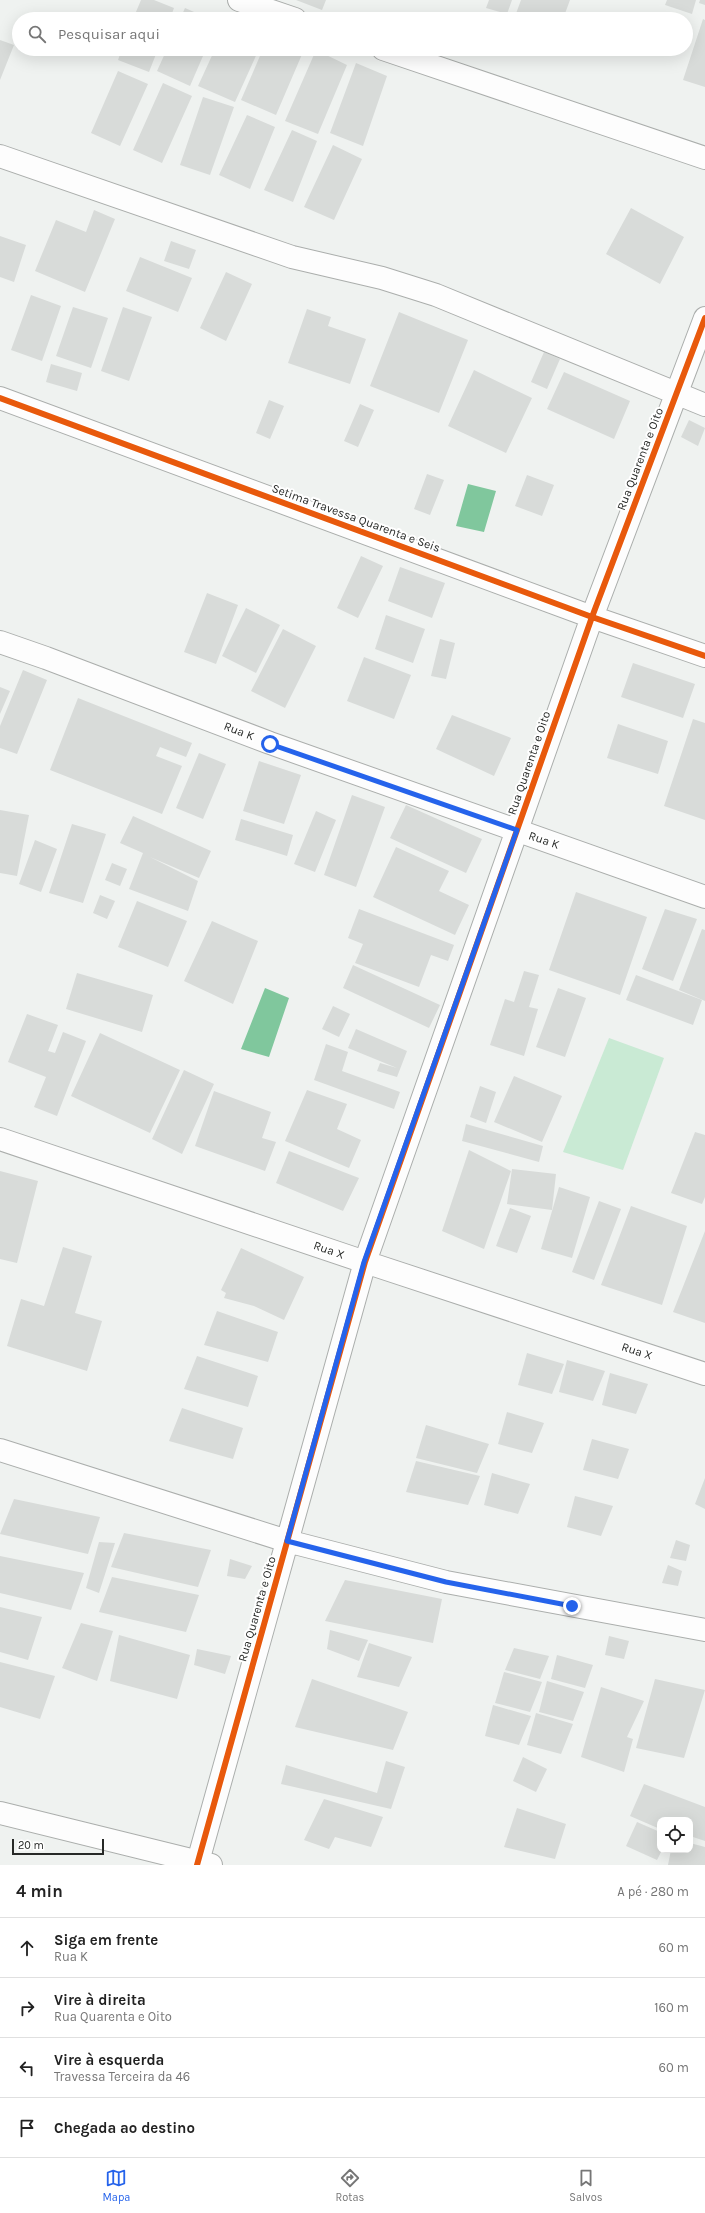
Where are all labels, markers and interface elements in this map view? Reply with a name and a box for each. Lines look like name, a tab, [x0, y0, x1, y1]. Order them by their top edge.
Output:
search box	[12, 12, 693, 56]
icon: search	[26, 23, 48, 45]
text: Pesquisar aqui	[58, 25, 160, 43]
street label: Rua Quarenta e Oito	[614, 406, 666, 512]
street label: Setima Travessa Quarenta e Seis	[270, 481, 442, 555]
street label: Rua Quarenta e Oito	[505, 709, 553, 817]
street label: Rua K	[222, 719, 257, 743]
route start	[261, 735, 279, 753]
street label: Rua K	[527, 828, 562, 852]
street label: Rua X	[312, 1238, 347, 1262]
street label: Rua X	[620, 1339, 655, 1363]
street label: Rua Quarenta e Oito	[235, 1555, 279, 1663]
route end	[563, 1597, 581, 1615]
map controls	[657, 1817, 693, 1853]
button: locate	[657, 1817, 693, 1853]
scale bar	[12, 1837, 104, 1856]
text: 20 m	[18, 1839, 44, 1852]
text: 4 min	[16, 1881, 63, 1901]
text: A pé · 280 m	[617, 1884, 689, 1899]
text: Siga em frente	[54, 1931, 158, 1949]
icon: ahead	[16, 1937, 38, 1959]
text: 60 m	[659, 1940, 689, 1955]
text: Rua K	[54, 1949, 88, 1964]
text: Vire à direita	[54, 1991, 146, 2009]
icon: right	[16, 1997, 38, 2019]
text: 160 m	[654, 2000, 689, 2015]
text: Rua Quarenta e Oito	[54, 2009, 172, 2024]
text: Vire à esquerda	[54, 2051, 164, 2069]
icon: left	[16, 2057, 38, 2079]
text: 60 m	[659, 2060, 689, 2075]
text: Travessa Terceira da 46	[54, 2069, 190, 2084]
icon: arrive	[16, 2117, 38, 2139]
text: Chegada ao destino	[54, 2119, 195, 2137]
tab: Mapa	[103, 2167, 130, 2204]
tab: Rotas	[336, 2167, 364, 2204]
tab: Salvos	[569, 2167, 602, 2204]

